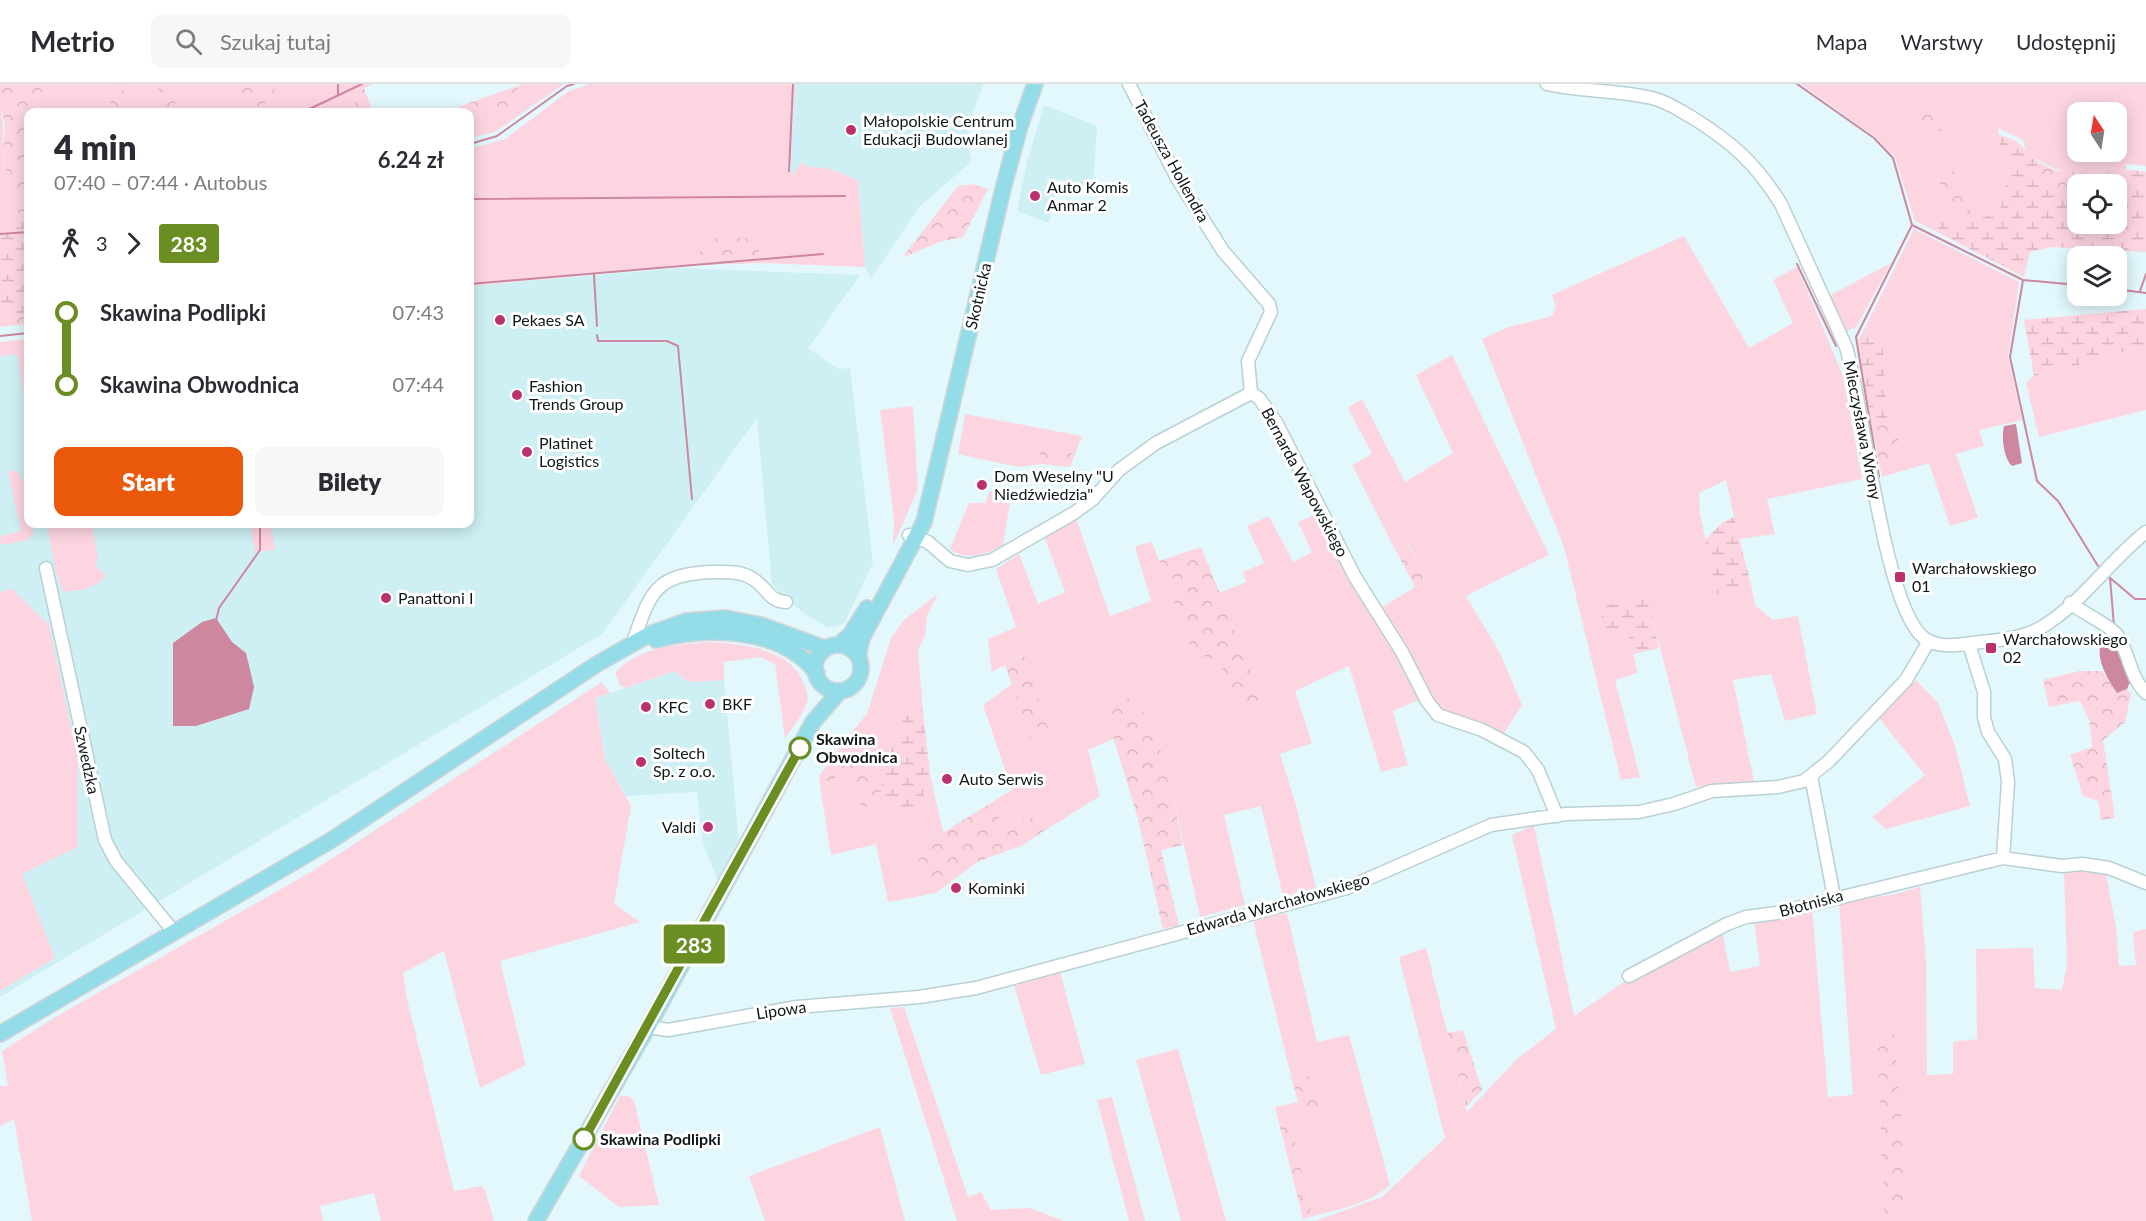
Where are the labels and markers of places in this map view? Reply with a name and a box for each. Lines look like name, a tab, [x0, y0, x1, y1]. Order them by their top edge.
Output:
place label: Małopolskie Centrum Edukacji Budowlanej	[863, 111, 1014, 148]
marker: Małopolskie Centrum Edukacji Budowlanej	[844, 123, 858, 137]
place label: Auto Komis Anmar 2	[1047, 177, 1128, 214]
marker: Auto Komis Anmar 2	[1028, 189, 1042, 203]
place label: Pekaes SA	[512, 310, 585, 329]
marker: Pekaes SA	[493, 313, 507, 327]
place label: Fashion Trends Group	[529, 376, 624, 413]
marker: Fashion Trends Group	[510, 388, 524, 402]
place label: Platinet Logistics	[539, 433, 599, 470]
marker: Platinet Logistics	[520, 445, 534, 459]
place label: Dom Weselny "U Niedźwiedzia"	[994, 466, 1114, 503]
marker: Dom Weselny "U Niedźwiedzia"	[975, 478, 989, 492]
place label: Warchałowskiego 01	[1912, 558, 2037, 595]
marker: Warchałowskiego 01	[1893, 570, 1907, 584]
place label: Panattoni I	[398, 588, 473, 607]
marker: Panattoni I	[379, 591, 393, 605]
place label: Warchałowskiego 02	[2003, 629, 2128, 666]
marker: Warchałowskiego 02	[1984, 641, 1998, 655]
place label: BKF	[722, 694, 752, 713]
place label: KFC	[658, 697, 689, 716]
marker: BKF	[703, 697, 717, 711]
marker: KFC	[639, 700, 653, 714]
place label: Skawina Obwodnica	[816, 729, 898, 766]
marker: Skawina Obwodnica	[789, 737, 811, 759]
place label: Soltech Sp. z o.o.	[653, 743, 715, 780]
marker: Soltech Sp. z o.o.	[634, 755, 648, 769]
place label: Auto Serwis	[959, 769, 1044, 788]
marker: Auto Serwis	[940, 772, 954, 786]
place label: Valdi	[662, 817, 696, 836]
marker: Valdi	[701, 820, 715, 834]
place label: Kominki	[968, 878, 1025, 897]
marker: Kominki	[949, 881, 963, 895]
marker: Skawina Podlipki	[573, 1128, 595, 1150]
place label: Skawina Podlipki	[600, 1129, 721, 1148]

